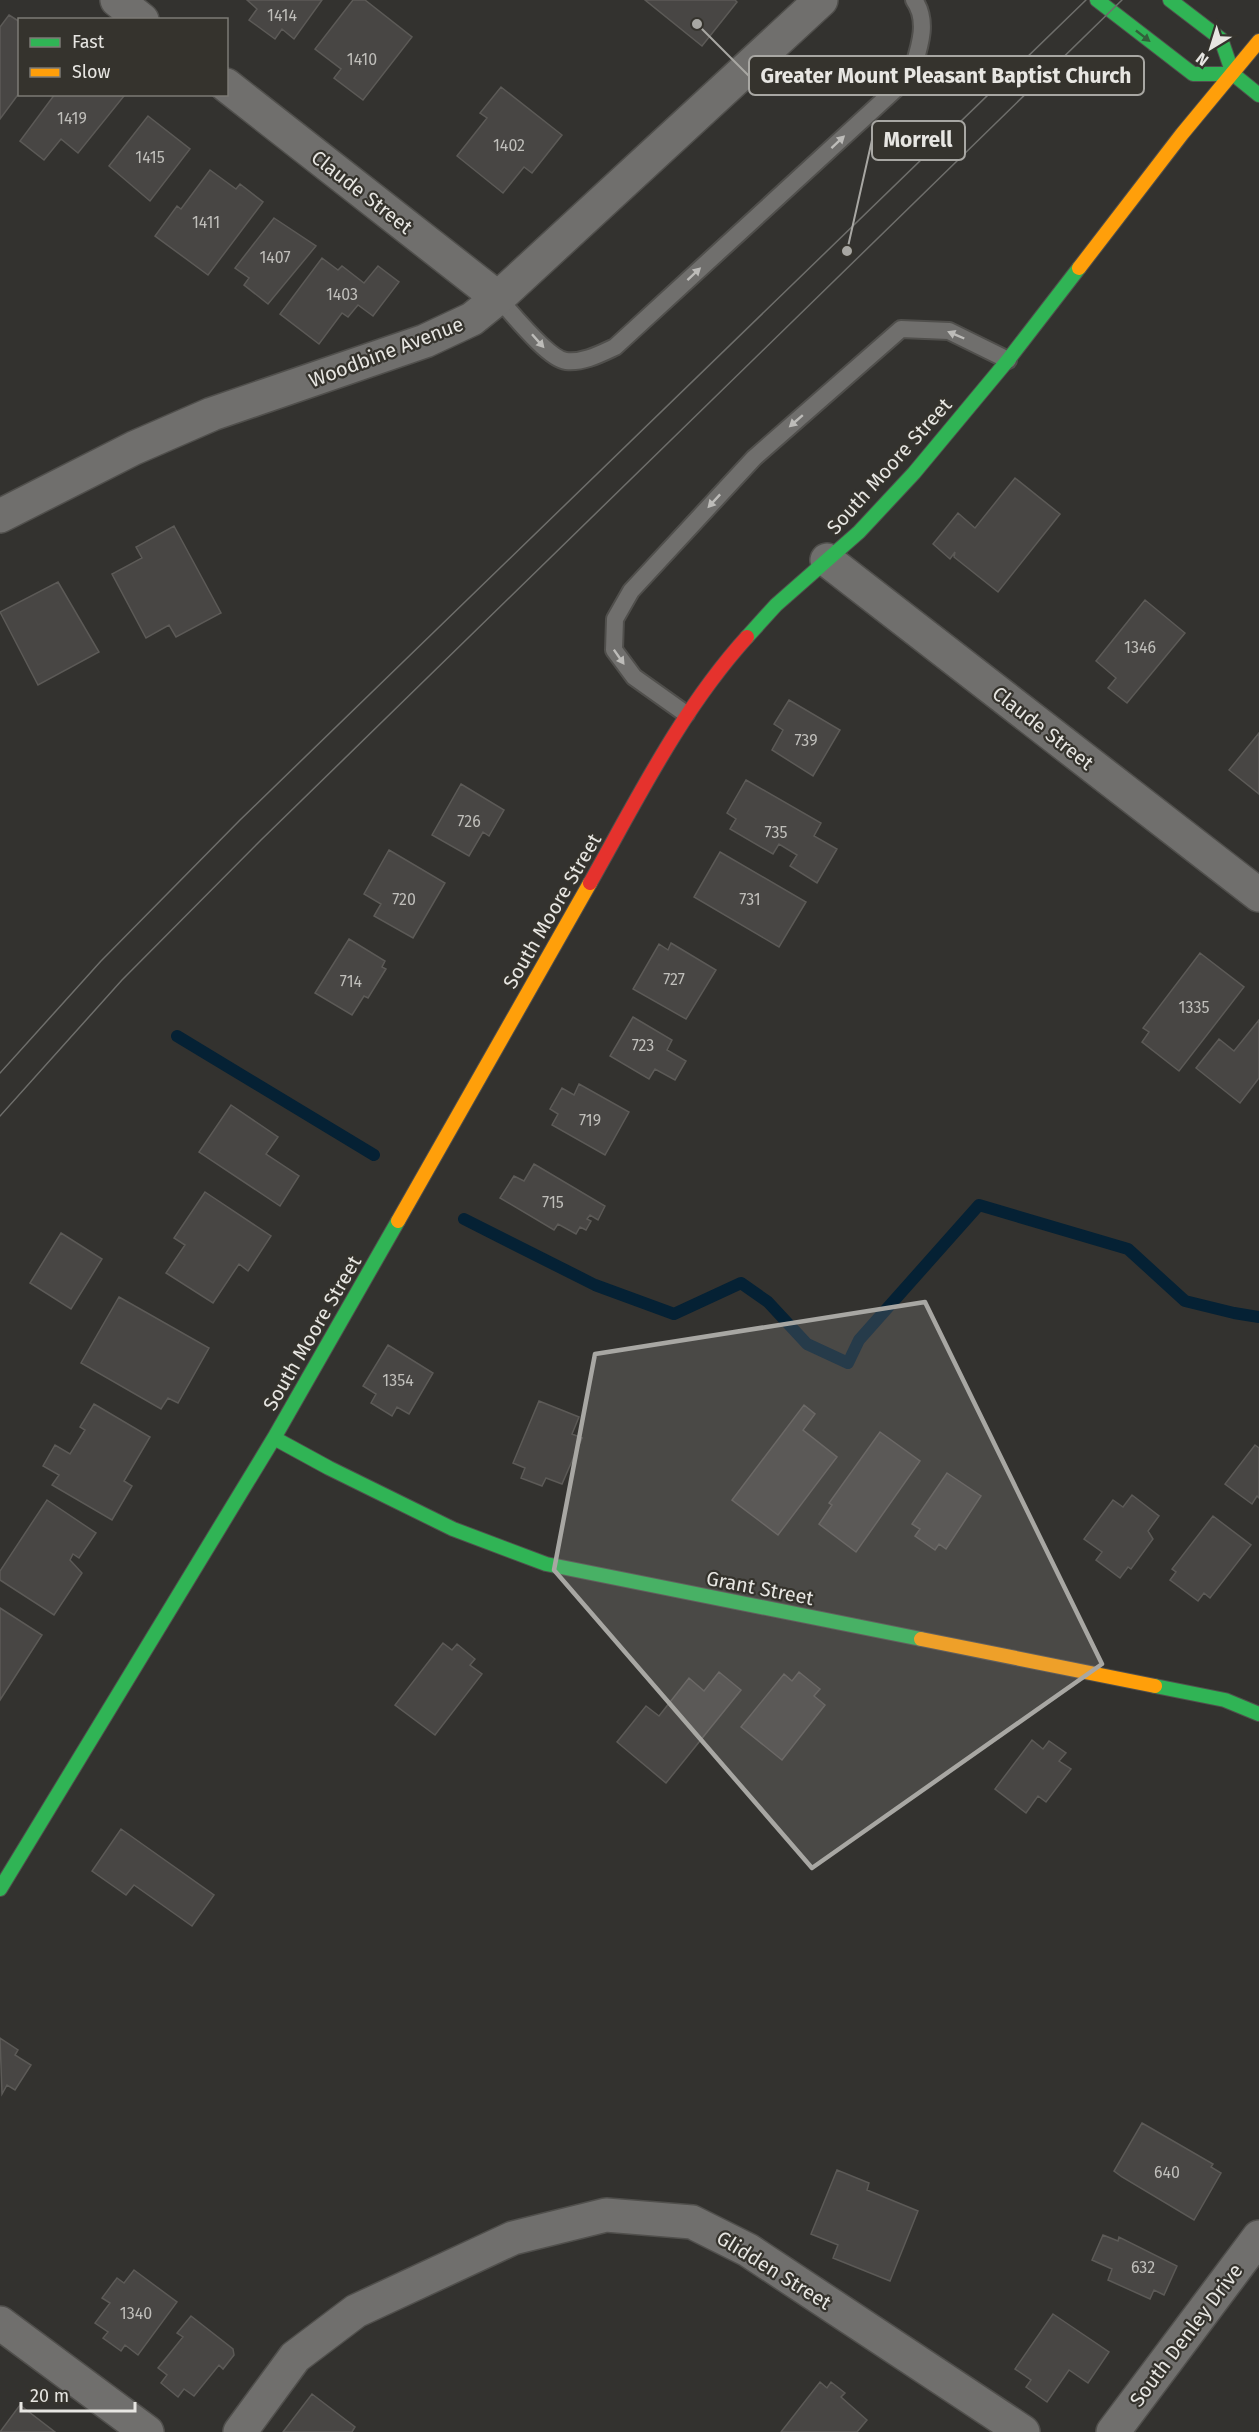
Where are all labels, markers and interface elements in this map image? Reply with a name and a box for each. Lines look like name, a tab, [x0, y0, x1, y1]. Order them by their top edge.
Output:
house number: 1414	[267, 6, 297, 25]
legend	[18, 18, 228, 96]
north arrow	[1181, 18, 1241, 78]
one-way arrow	[1135, 29, 1151, 42]
text: Fast	[72, 31, 105, 53]
text: N	[1192, 49, 1212, 70]
house number: 1410	[347, 50, 377, 69]
callout: Greater Mount Pleasant Baptist Church	[749, 56, 1144, 95]
text: Slow	[72, 61, 111, 83]
text: Greater Mount Pleasant Baptist Church	[761, 63, 1131, 89]
house number: 1419	[57, 109, 87, 128]
callout: Morrell	[872, 121, 965, 160]
text: Morrell	[883, 127, 953, 153]
one-way arrow	[830, 135, 845, 149]
house number: 1402	[493, 136, 525, 155]
street label: Claude Street	[307, 145, 418, 239]
house number: 1415	[135, 148, 165, 167]
house number: 1411	[192, 213, 220, 232]
house number: 1407	[259, 248, 291, 267]
one-way arrow	[686, 268, 701, 281]
house number: 1403	[326, 285, 358, 304]
street label: Woodbine Avenue	[305, 312, 467, 392]
one-way arrow	[946, 330, 964, 340]
one-way arrow	[530, 334, 544, 348]
street label: South Moore Street	[822, 392, 957, 539]
one-way arrow	[788, 414, 804, 427]
one-way arrow	[708, 493, 721, 508]
house number: 1346	[1124, 638, 1156, 657]
one-way arrow	[614, 649, 625, 666]
street label: Claude Street	[988, 681, 1099, 775]
house number: 739	[794, 731, 818, 750]
house number: 726	[457, 812, 481, 831]
house number: 735	[765, 823, 787, 842]
street label: South Moore Street	[498, 829, 607, 993]
house number: 720	[392, 890, 416, 909]
house number: 731	[739, 890, 761, 909]
house number: 727	[663, 970, 685, 989]
house number: 714	[340, 972, 363, 991]
house number: 1335	[1179, 998, 1209, 1017]
house number: 723	[632, 1036, 654, 1055]
house number: 719	[579, 1111, 601, 1130]
house number: 715	[542, 1193, 564, 1212]
street label: South Moore Street	[258, 1251, 367, 1415]
house number: 1354	[382, 1371, 414, 1390]
street label: Grant Street	[704, 1566, 817, 1610]
house number: 640	[1154, 2163, 1180, 2182]
street label: Glidden Street	[712, 2225, 836, 2315]
house number: 632	[1131, 2258, 1155, 2277]
street label: South Denley Drive	[1124, 2259, 1248, 2411]
house number: 1340	[120, 2304, 152, 2323]
scale bar	[21, 2375, 135, 2413]
text: 20 m	[30, 2385, 69, 2407]

